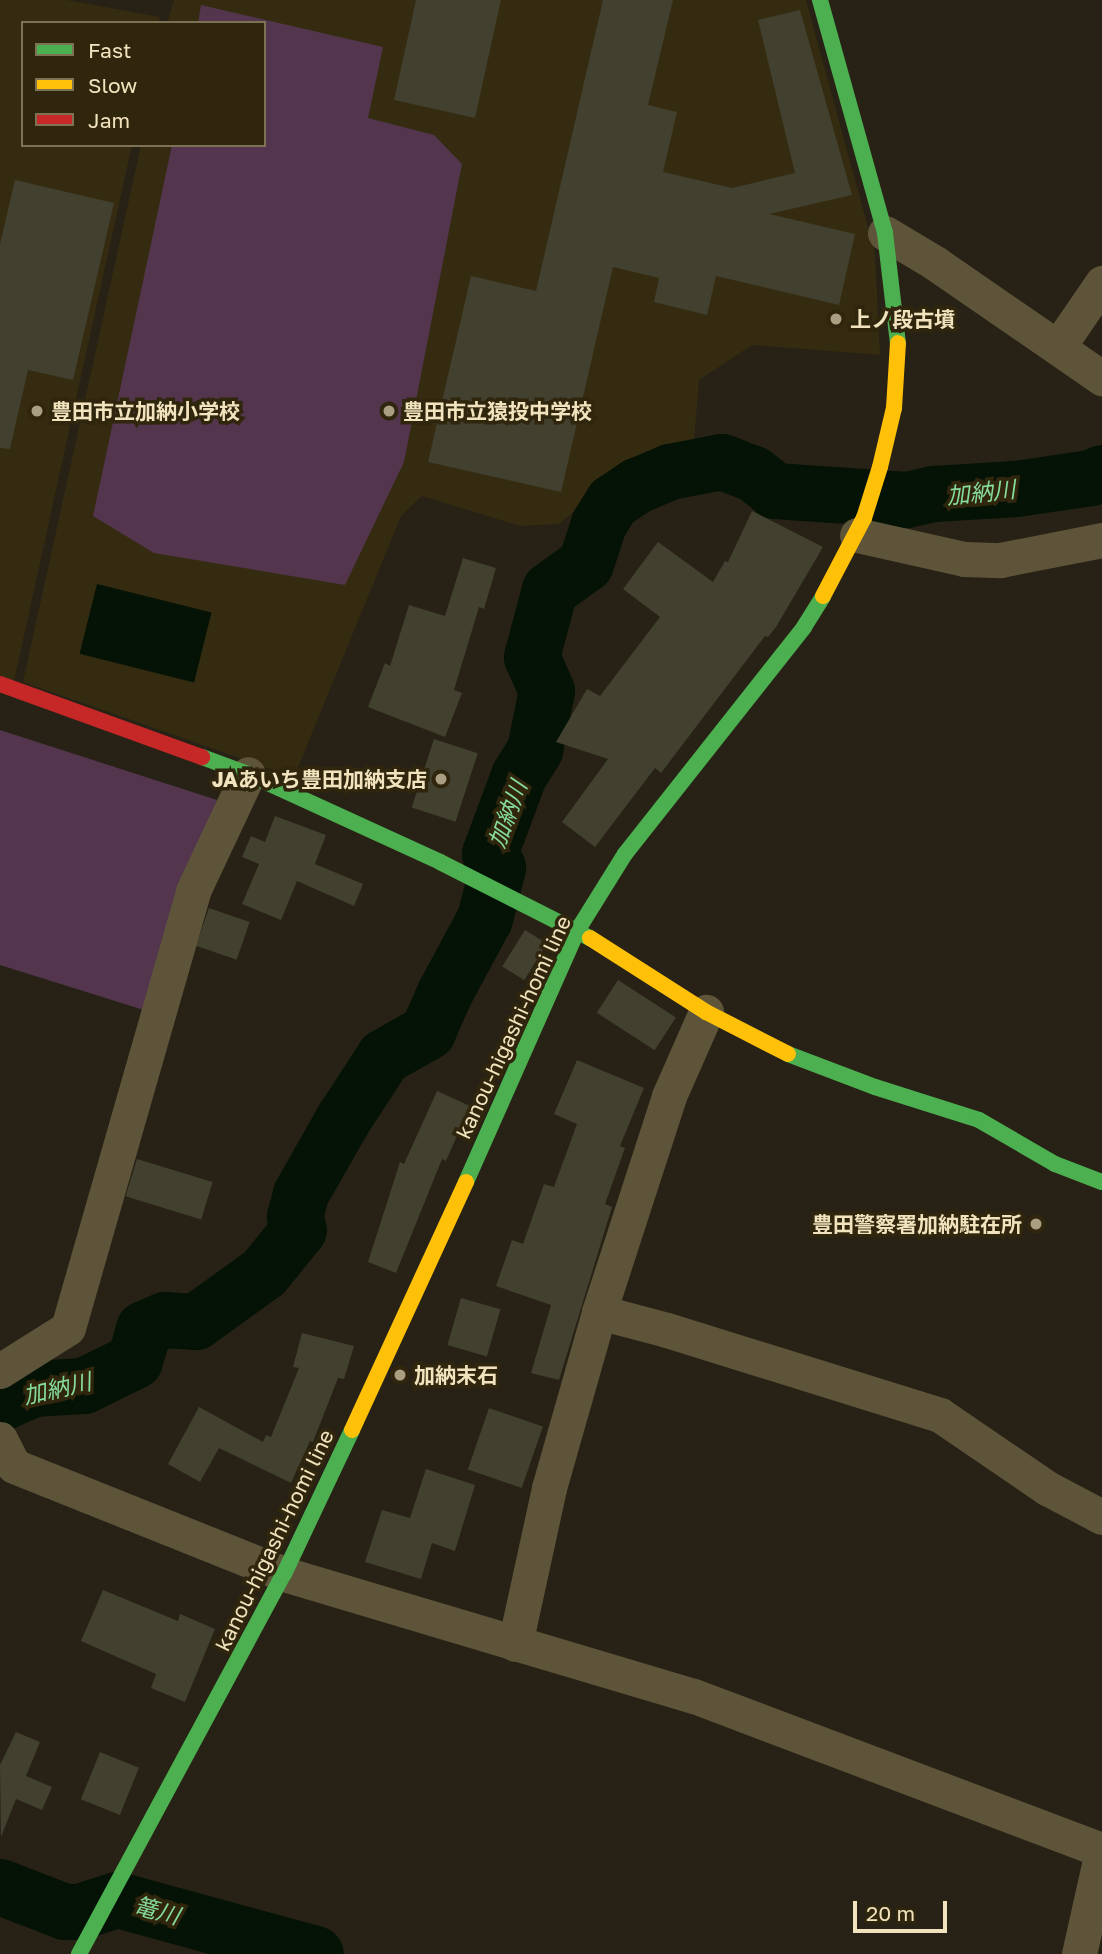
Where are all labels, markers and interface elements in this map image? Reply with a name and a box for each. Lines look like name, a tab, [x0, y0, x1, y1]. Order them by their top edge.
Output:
legend	[21, 21, 266, 147]
text: Fast	[88, 37, 131, 63]
text: Slow	[88, 72, 137, 98]
text: Jam	[88, 107, 130, 133]
place label: 上ノ段古墳	[850, 306, 955, 332]
marker: 上ノ段古墳	[828, 311, 844, 327]
place label: 豊田市立加納小学校	[51, 398, 240, 424]
place label: 豊田市立猿投中学校	[403, 398, 592, 424]
marker: 豊田市立加納小学校	[29, 403, 45, 419]
marker: 豊田市立猿投中学校	[381, 403, 397, 419]
water label: 加納川	[945, 475, 1017, 509]
place label: JAあいち豊田加納支店	[212, 766, 427, 792]
marker: JAあいち豊田加納支店	[433, 771, 449, 787]
water label: 加納川	[482, 777, 532, 851]
street label: kanou-higashi-homi line	[450, 912, 576, 1142]
place label: 豊田警察署加納駐在所	[812, 1211, 1022, 1237]
marker: 豊田警察署加納駐在所	[1028, 1216, 1044, 1232]
place label: 加納末石	[414, 1362, 498, 1388]
water label: 加納川	[20, 1367, 94, 1409]
marker: 加納末石	[392, 1367, 408, 1383]
street label: kanou-higashi-homi line	[209, 1425, 339, 1655]
scale bar	[857, 1888, 951, 1932]
water label: 篭川	[131, 1891, 183, 1929]
text: 20 m	[866, 1900, 915, 1926]

